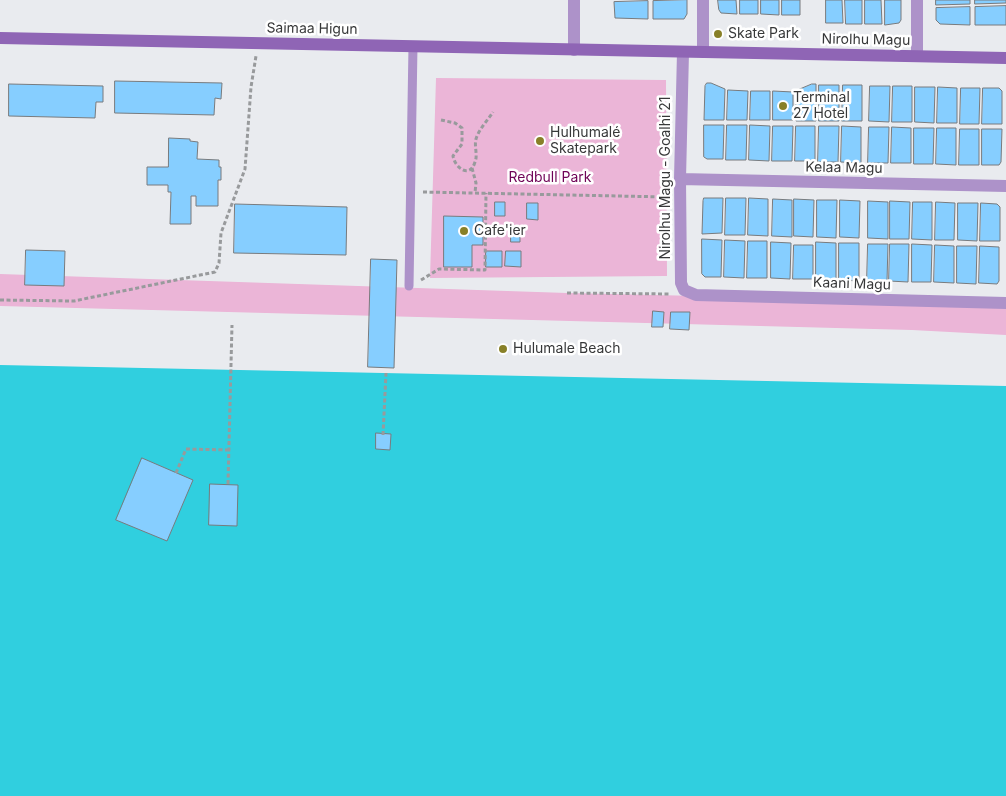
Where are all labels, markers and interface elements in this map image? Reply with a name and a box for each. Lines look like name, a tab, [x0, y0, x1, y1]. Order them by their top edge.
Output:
street label: Saimaa Higun	[266, 20, 358, 38]
place label: Skate Park	[728, 26, 799, 42]
marker: Skate Park	[712, 28, 724, 40]
street label: Nirolhu Magu	[822, 31, 910, 49]
place label: Terminal 27 Hotel	[793, 90, 850, 122]
street label: Nirolhu Magu - Goalhi 21	[658, 96, 674, 260]
marker: Terminal 27 Hotel	[777, 100, 789, 112]
place label: Hulhumalé Skatepark	[550, 125, 620, 158]
marker: Hulhumalé Skatepark	[534, 135, 546, 147]
street label: Kelaa Magu	[805, 159, 883, 177]
park label: Redbull Park	[508, 170, 592, 186]
place label: Cafe'ier	[474, 223, 526, 239]
marker: Cafe'ier	[458, 225, 470, 237]
street label: Kaani Magu	[813, 274, 891, 294]
place label: Hulumale Beach	[513, 341, 621, 357]
marker: Hulumale Beach	[497, 343, 509, 355]

